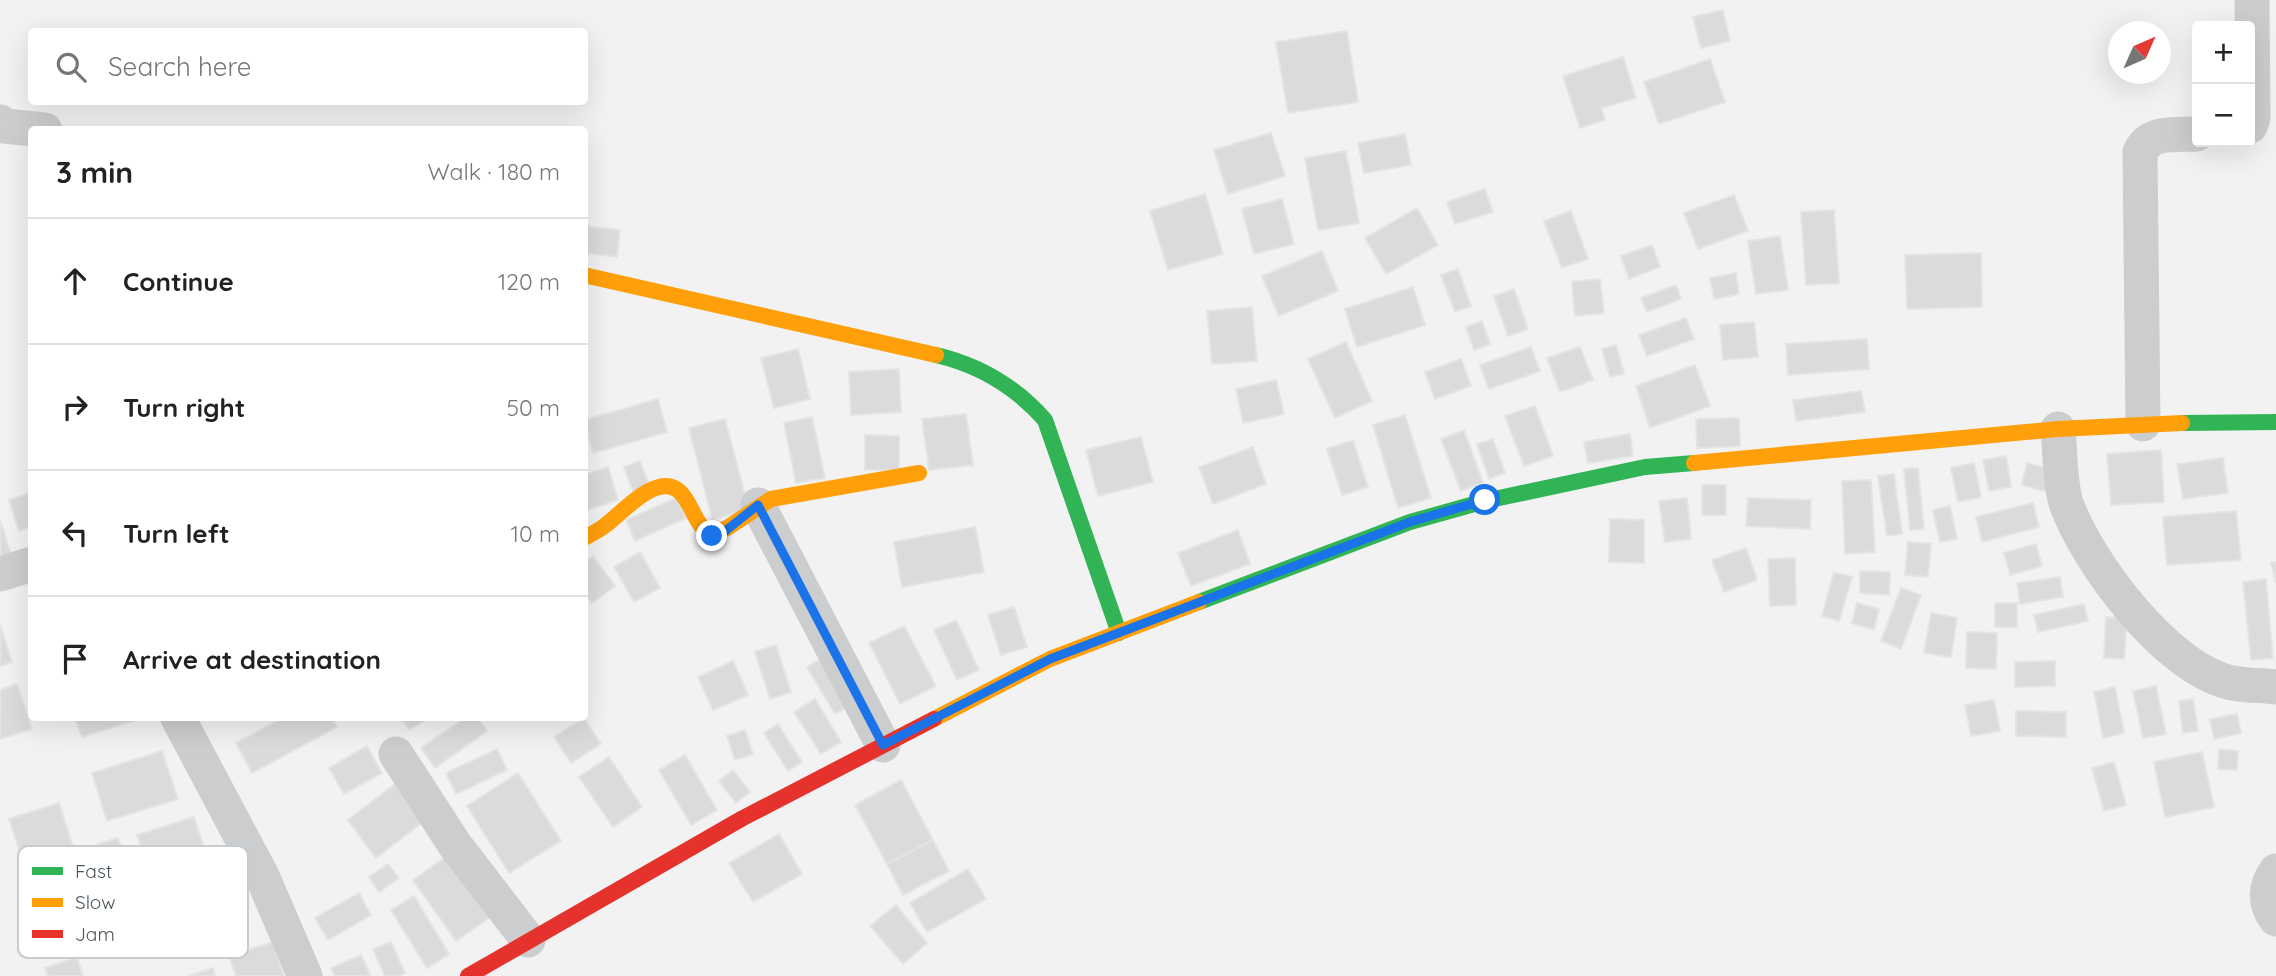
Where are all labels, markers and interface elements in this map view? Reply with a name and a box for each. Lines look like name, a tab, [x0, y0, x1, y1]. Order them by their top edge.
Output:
north arrow	[2108, 21, 2171, 84]
map controls	[2192, 21, 2255, 147]
button: +	[2192, 21, 2255, 84]
search box	[28, 28, 588, 105]
icon: search	[52, 48, 90, 86]
text: Search here	[108, 50, 252, 83]
button: −	[2192, 84, 2255, 147]
text: 3 min	[56, 153, 133, 191]
text: Walk · 180 m	[428, 157, 560, 186]
icon: ahead	[56, 262, 94, 300]
text: Continue	[123, 265, 234, 298]
text: 120 m	[498, 267, 560, 296]
icon: right	[56, 388, 94, 426]
text: Turn right	[123, 391, 245, 424]
text: 50 m	[507, 393, 560, 422]
route start	[1469, 484, 1500, 515]
icon: left	[56, 514, 94, 552]
text: Turn left	[123, 517, 230, 550]
text: 10 m	[511, 519, 560, 548]
route end	[696, 520, 727, 551]
icon: arrive	[56, 640, 94, 678]
text: Arrive at destination	[123, 643, 381, 676]
legend	[18, 846, 248, 958]
text: Fast	[75, 859, 112, 883]
text: Slow	[75, 890, 116, 914]
text: Jam	[75, 922, 115, 946]

